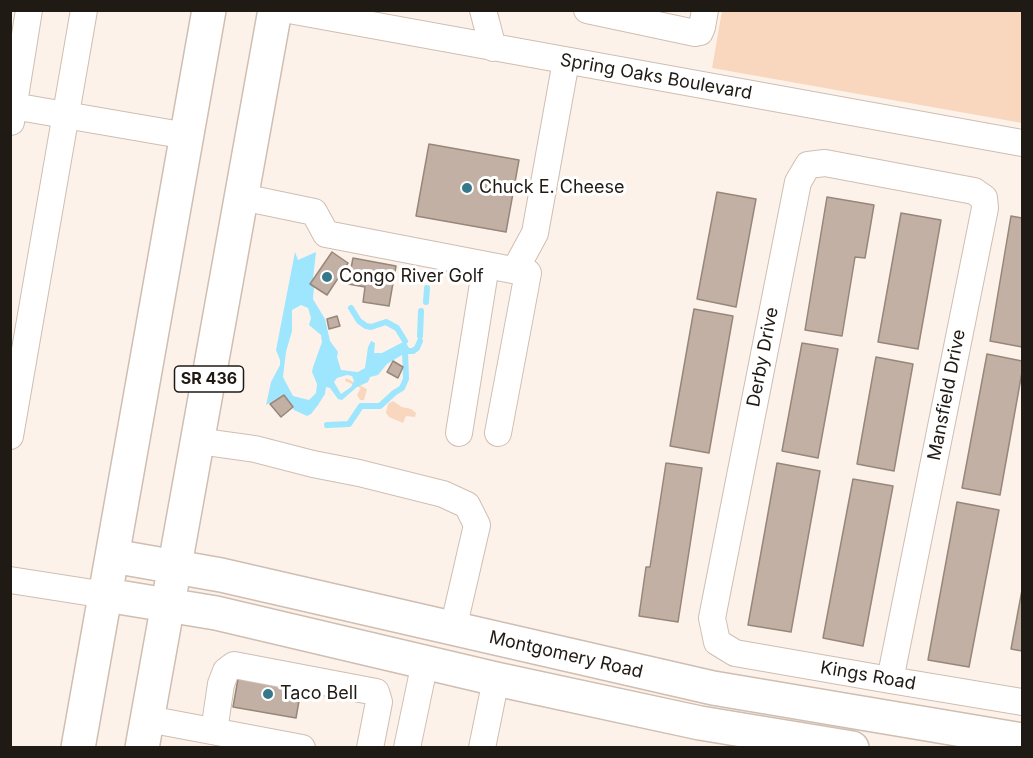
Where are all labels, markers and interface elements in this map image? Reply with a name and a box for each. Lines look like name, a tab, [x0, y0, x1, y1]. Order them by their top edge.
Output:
street label: Spring Oaks Boulevard	[558, 49, 754, 105]
place label: Chuck E. Cheese	[479, 177, 625, 199]
marker: Chuck E. Cheese	[460, 181, 474, 195]
place label: Congo River Golf	[339, 266, 484, 288]
marker: Congo River Golf	[320, 270, 334, 284]
street label: Derby Drive	[743, 305, 783, 409]
street label: Mansfield Drive	[924, 328, 970, 462]
road number: SR 436	[174, 366, 244, 392]
street label: Montgomery Road	[487, 627, 645, 683]
street label: Kings Road	[819, 657, 917, 695]
place label: Taco Bell	[280, 683, 358, 705]
marker: Taco Bell	[261, 687, 275, 701]

